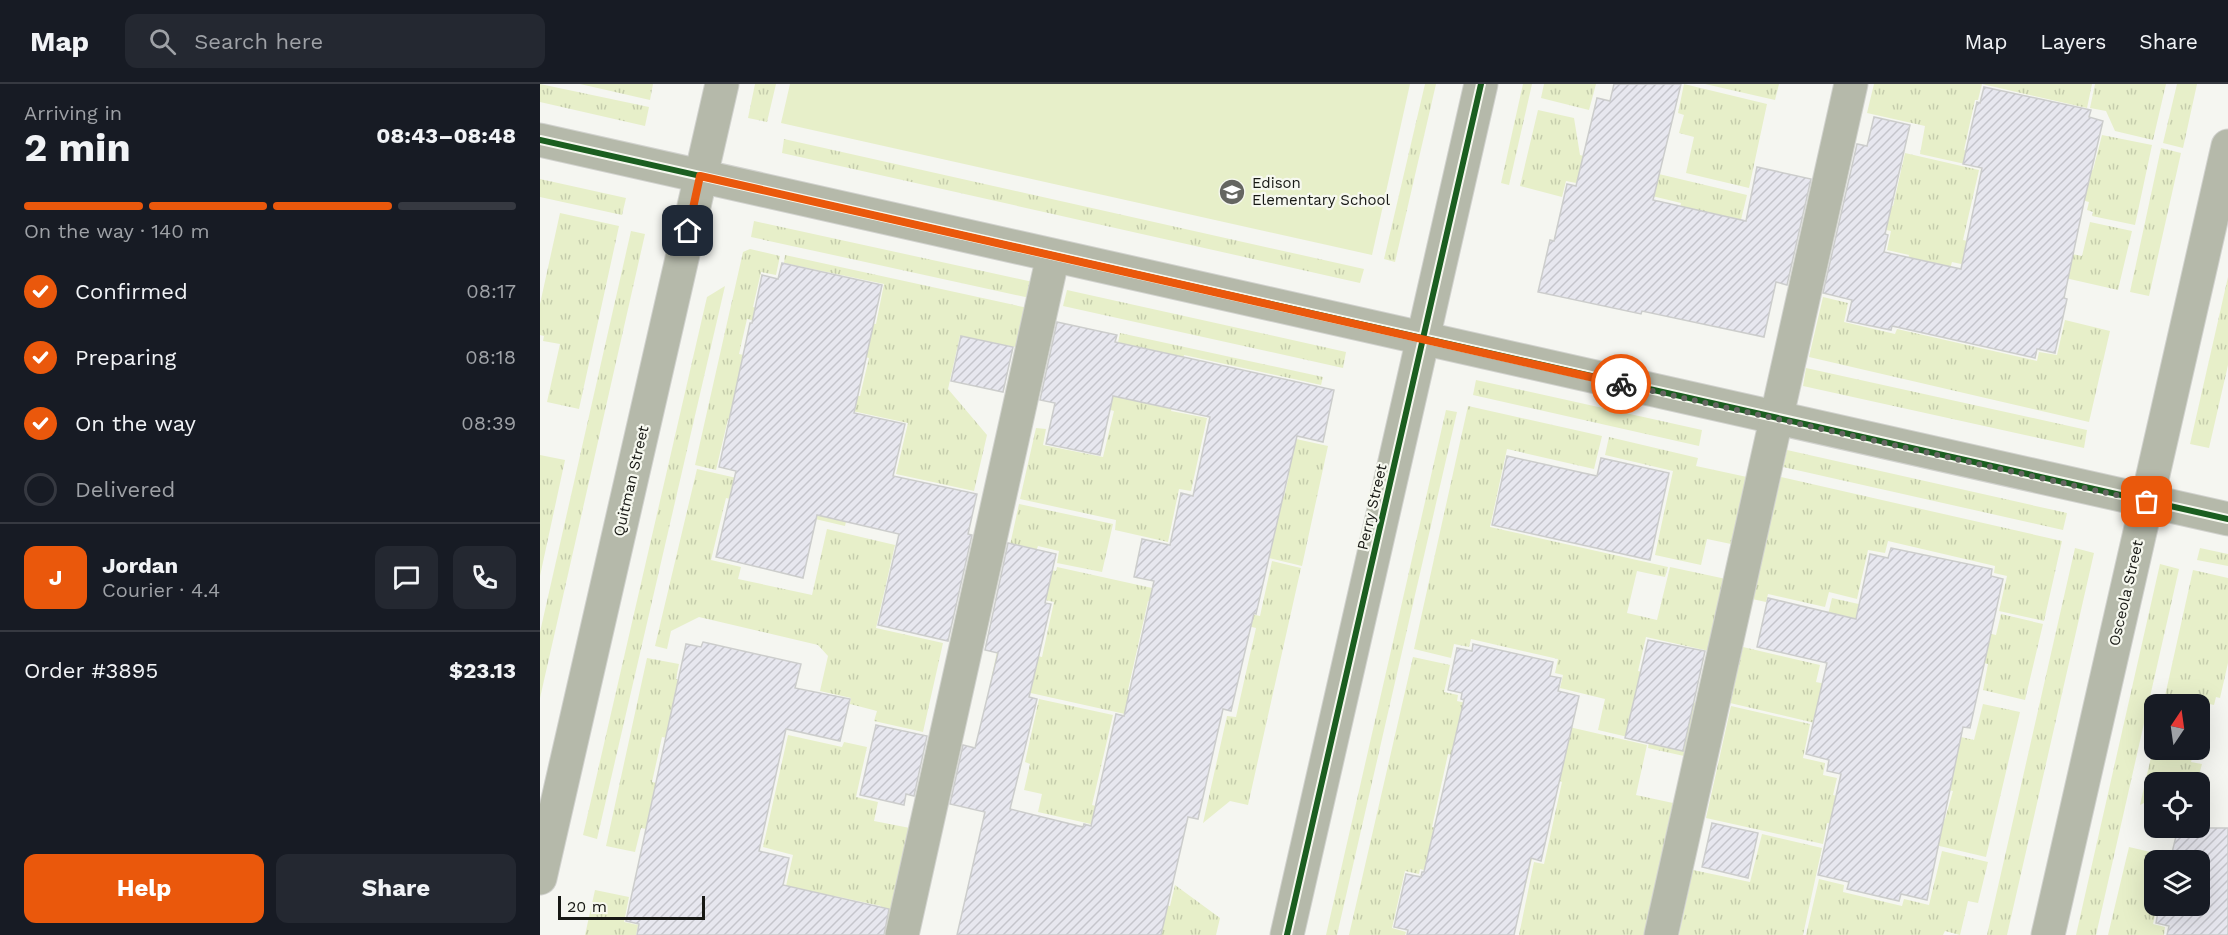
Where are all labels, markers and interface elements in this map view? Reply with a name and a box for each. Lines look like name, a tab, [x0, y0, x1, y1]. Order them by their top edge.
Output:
search box	[125, 14, 545, 68]
text: Map	[30, 25, 89, 58]
icon: search	[146, 25, 179, 58]
text: Search here	[194, 29, 323, 54]
text: Map	[1964, 29, 2007, 54]
text: Layers	[2040, 29, 2106, 54]
text: Share	[2139, 29, 2198, 54]
text: Arriving in	[24, 101, 122, 125]
text: 08:43–08:48	[376, 123, 516, 148]
text: 2 min	[24, 125, 131, 170]
place label: Edison Elementary School	[1252, 174, 1391, 209]
school or university icon: Edison Elementary School	[1217, 177, 1247, 207]
pin	[662, 205, 713, 256]
icon: home	[671, 214, 704, 247]
text: On the way · 140 m	[24, 219, 210, 243]
icon: check	[24, 275, 57, 308]
text: Confirmed	[75, 279, 188, 304]
text: 08:17	[466, 279, 516, 303]
icon: check	[24, 341, 57, 374]
text: Preparing	[75, 345, 176, 370]
text: 08:18	[465, 345, 516, 369]
courier	[1591, 354, 1651, 414]
icon: bike	[1605, 368, 1638, 401]
icon: check	[24, 407, 57, 440]
text: On the way	[75, 411, 196, 436]
text: 08:39	[461, 411, 516, 435]
street label: Quitman Street	[610, 423, 653, 538]
street label: Perry Street	[1353, 462, 1391, 552]
pin	[2121, 476, 2172, 527]
text: Delivered	[75, 477, 175, 502]
icon: bag	[2130, 485, 2163, 518]
street label: Osceola Street	[2105, 538, 2147, 648]
button: chat	[375, 546, 438, 609]
button: phone	[453, 546, 516, 609]
text: Jordan	[102, 553, 178, 578]
text: J	[49, 565, 62, 590]
text: Courier · 4.4	[102, 578, 220, 602]
text: Order #3895	[24, 658, 158, 683]
text: $23.13	[449, 658, 516, 683]
north arrow	[2144, 694, 2210, 760]
map controls	[2144, 694, 2210, 916]
button: locate	[2144, 772, 2210, 838]
button: layers	[2144, 850, 2210, 916]
button: Help	[24, 854, 264, 923]
button: Share	[276, 854, 516, 923]
scale bar	[558, 893, 705, 920]
text: 20 m	[567, 897, 607, 916]

